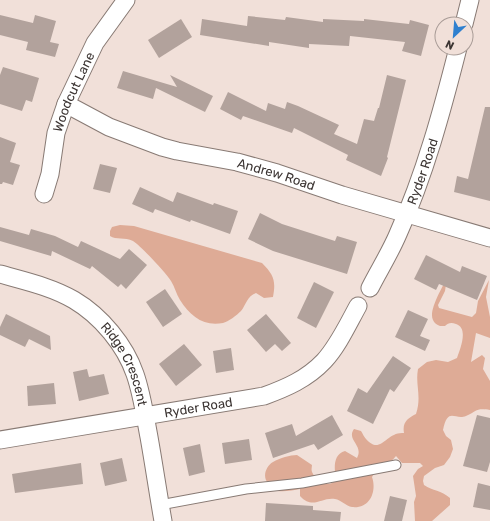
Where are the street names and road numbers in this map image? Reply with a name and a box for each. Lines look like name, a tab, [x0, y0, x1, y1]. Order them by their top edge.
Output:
street label: Woodcut Lane	[49, 49, 97, 134]
street label: Ryder Road	[404, 136, 440, 207]
street label: Andrew Road	[236, 155, 317, 193]
street label: Ridge Crescent	[98, 319, 151, 407]
street label: Ryder Road	[163, 394, 234, 420]

